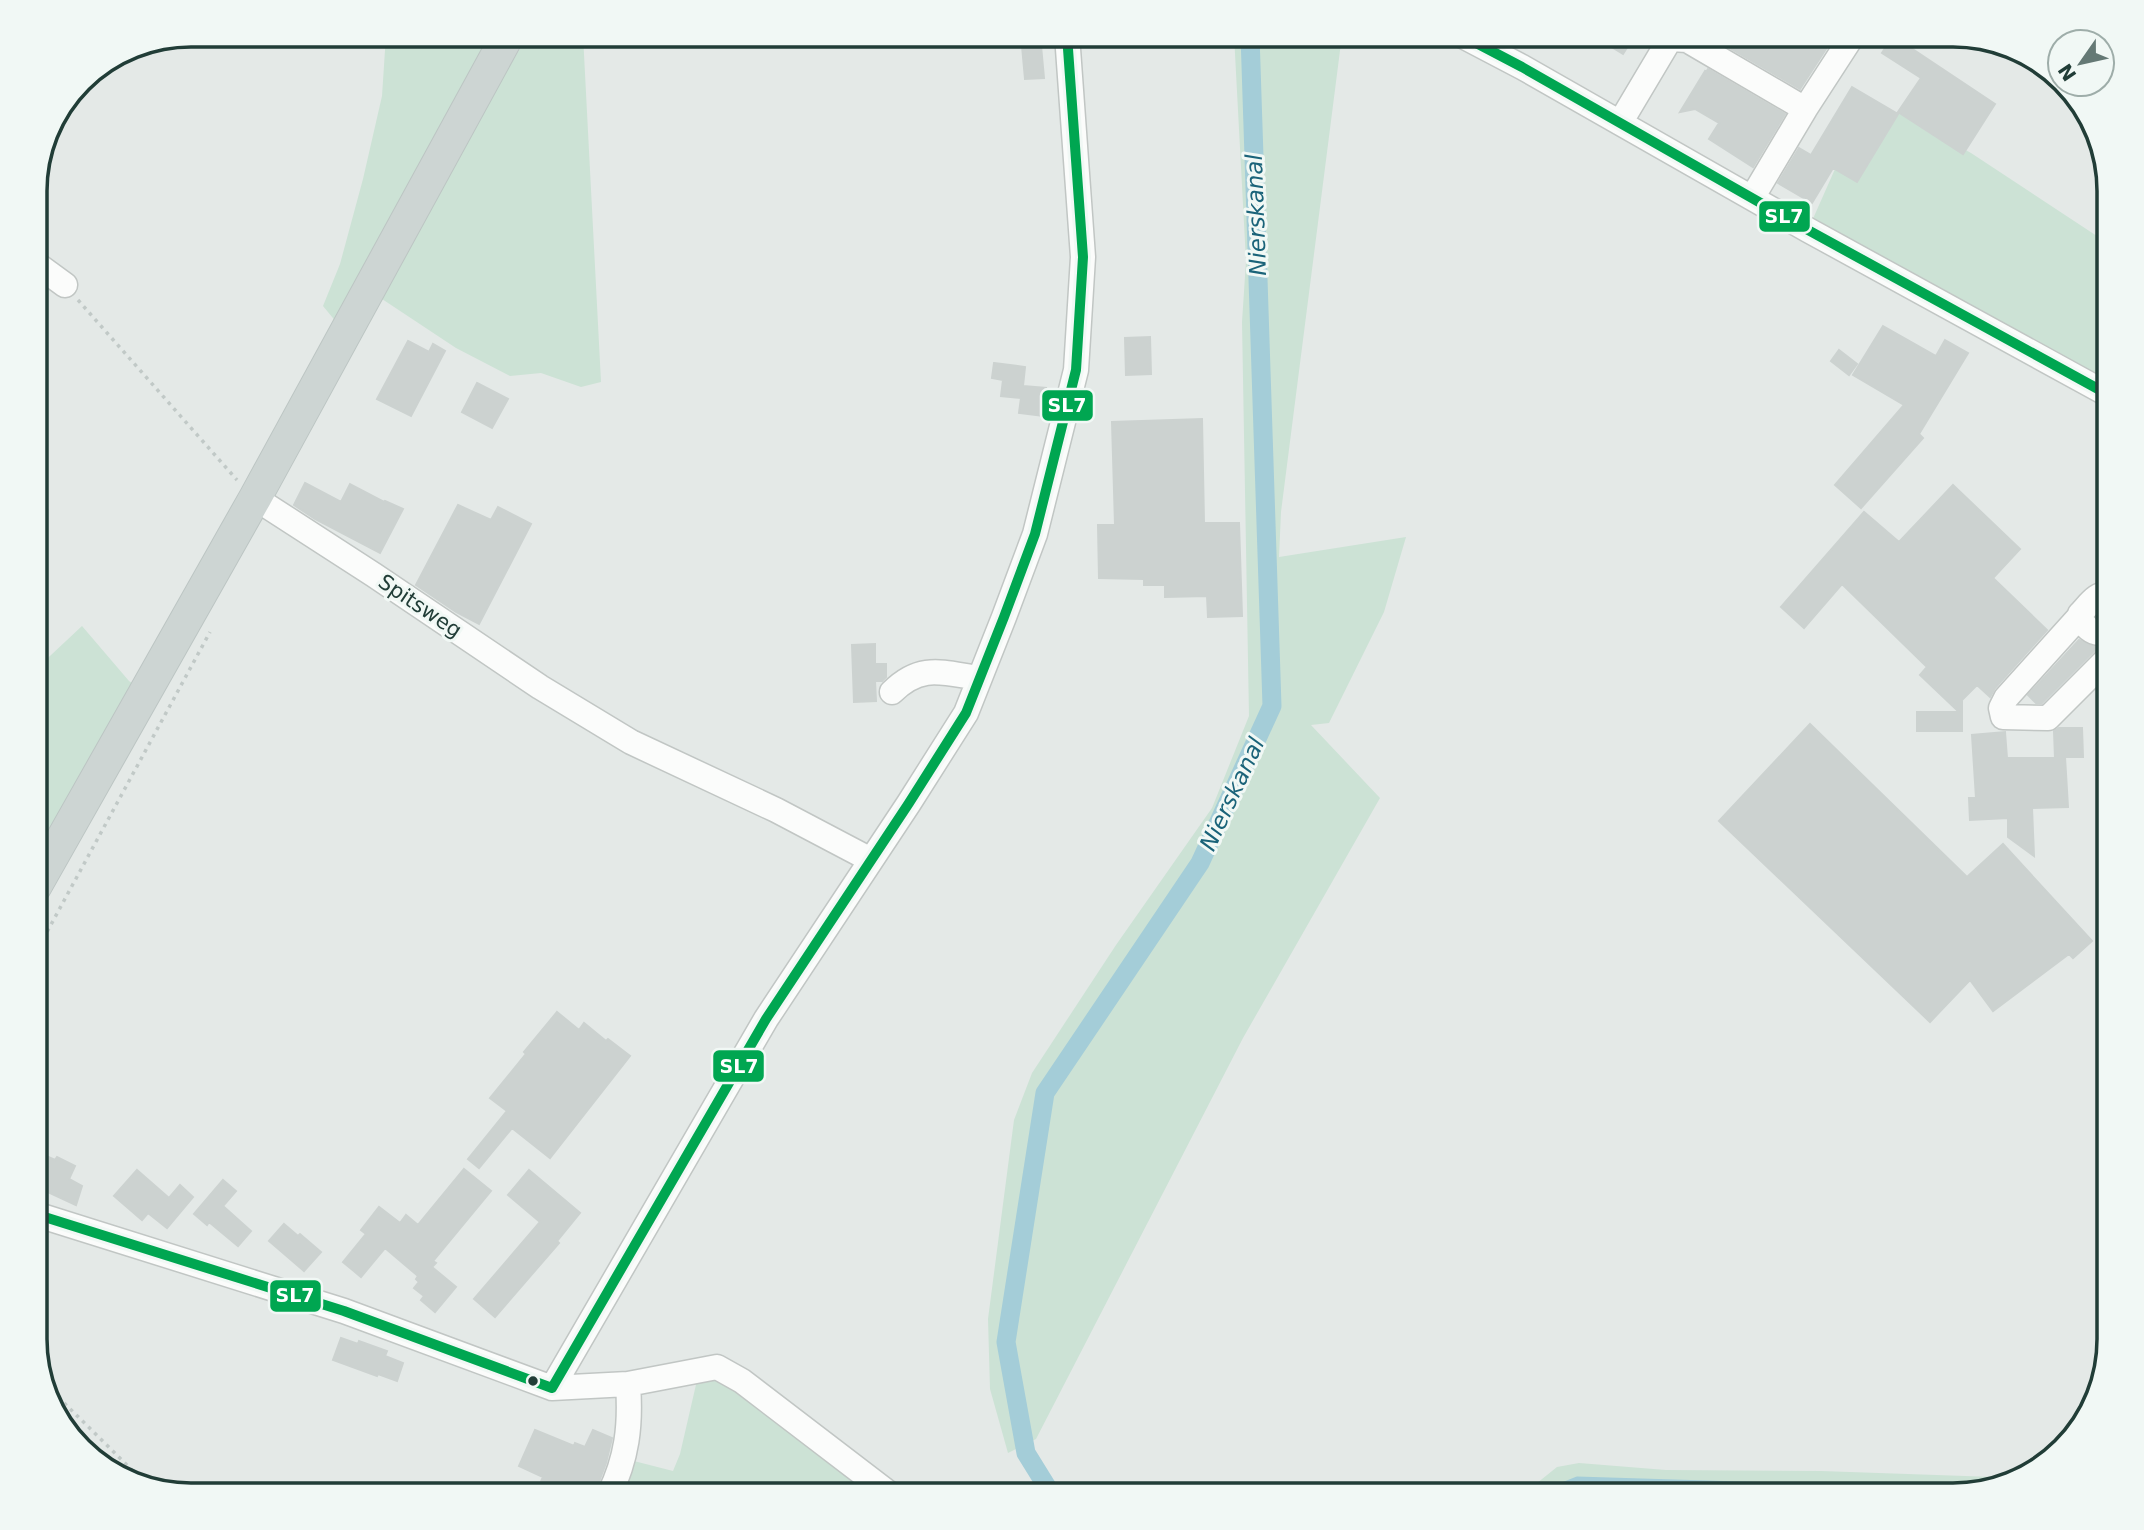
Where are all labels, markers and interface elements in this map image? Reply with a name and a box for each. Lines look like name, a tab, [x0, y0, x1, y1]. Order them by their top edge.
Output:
north arrow	[2046, 28, 2116, 98]
text: N	[2053, 60, 2080, 85]
water label: Nierskanal	[1241, 153, 1271, 276]
line badge: SL7	[1758, 200, 1811, 233]
text: SL7	[1764, 205, 1804, 227]
line badge: SL7	[1041, 389, 1094, 422]
text: SL7	[1047, 394, 1087, 416]
street label: Spitsweg	[374, 569, 466, 643]
water label: Nierskanal	[1195, 733, 1270, 855]
line badge: SL7	[712, 1049, 765, 1083]
text: SL7	[719, 1055, 759, 1077]
line badge: SL7	[269, 1279, 322, 1313]
text: SL7	[275, 1284, 315, 1306]
unlabelled marker	[526, 1374, 540, 1388]

